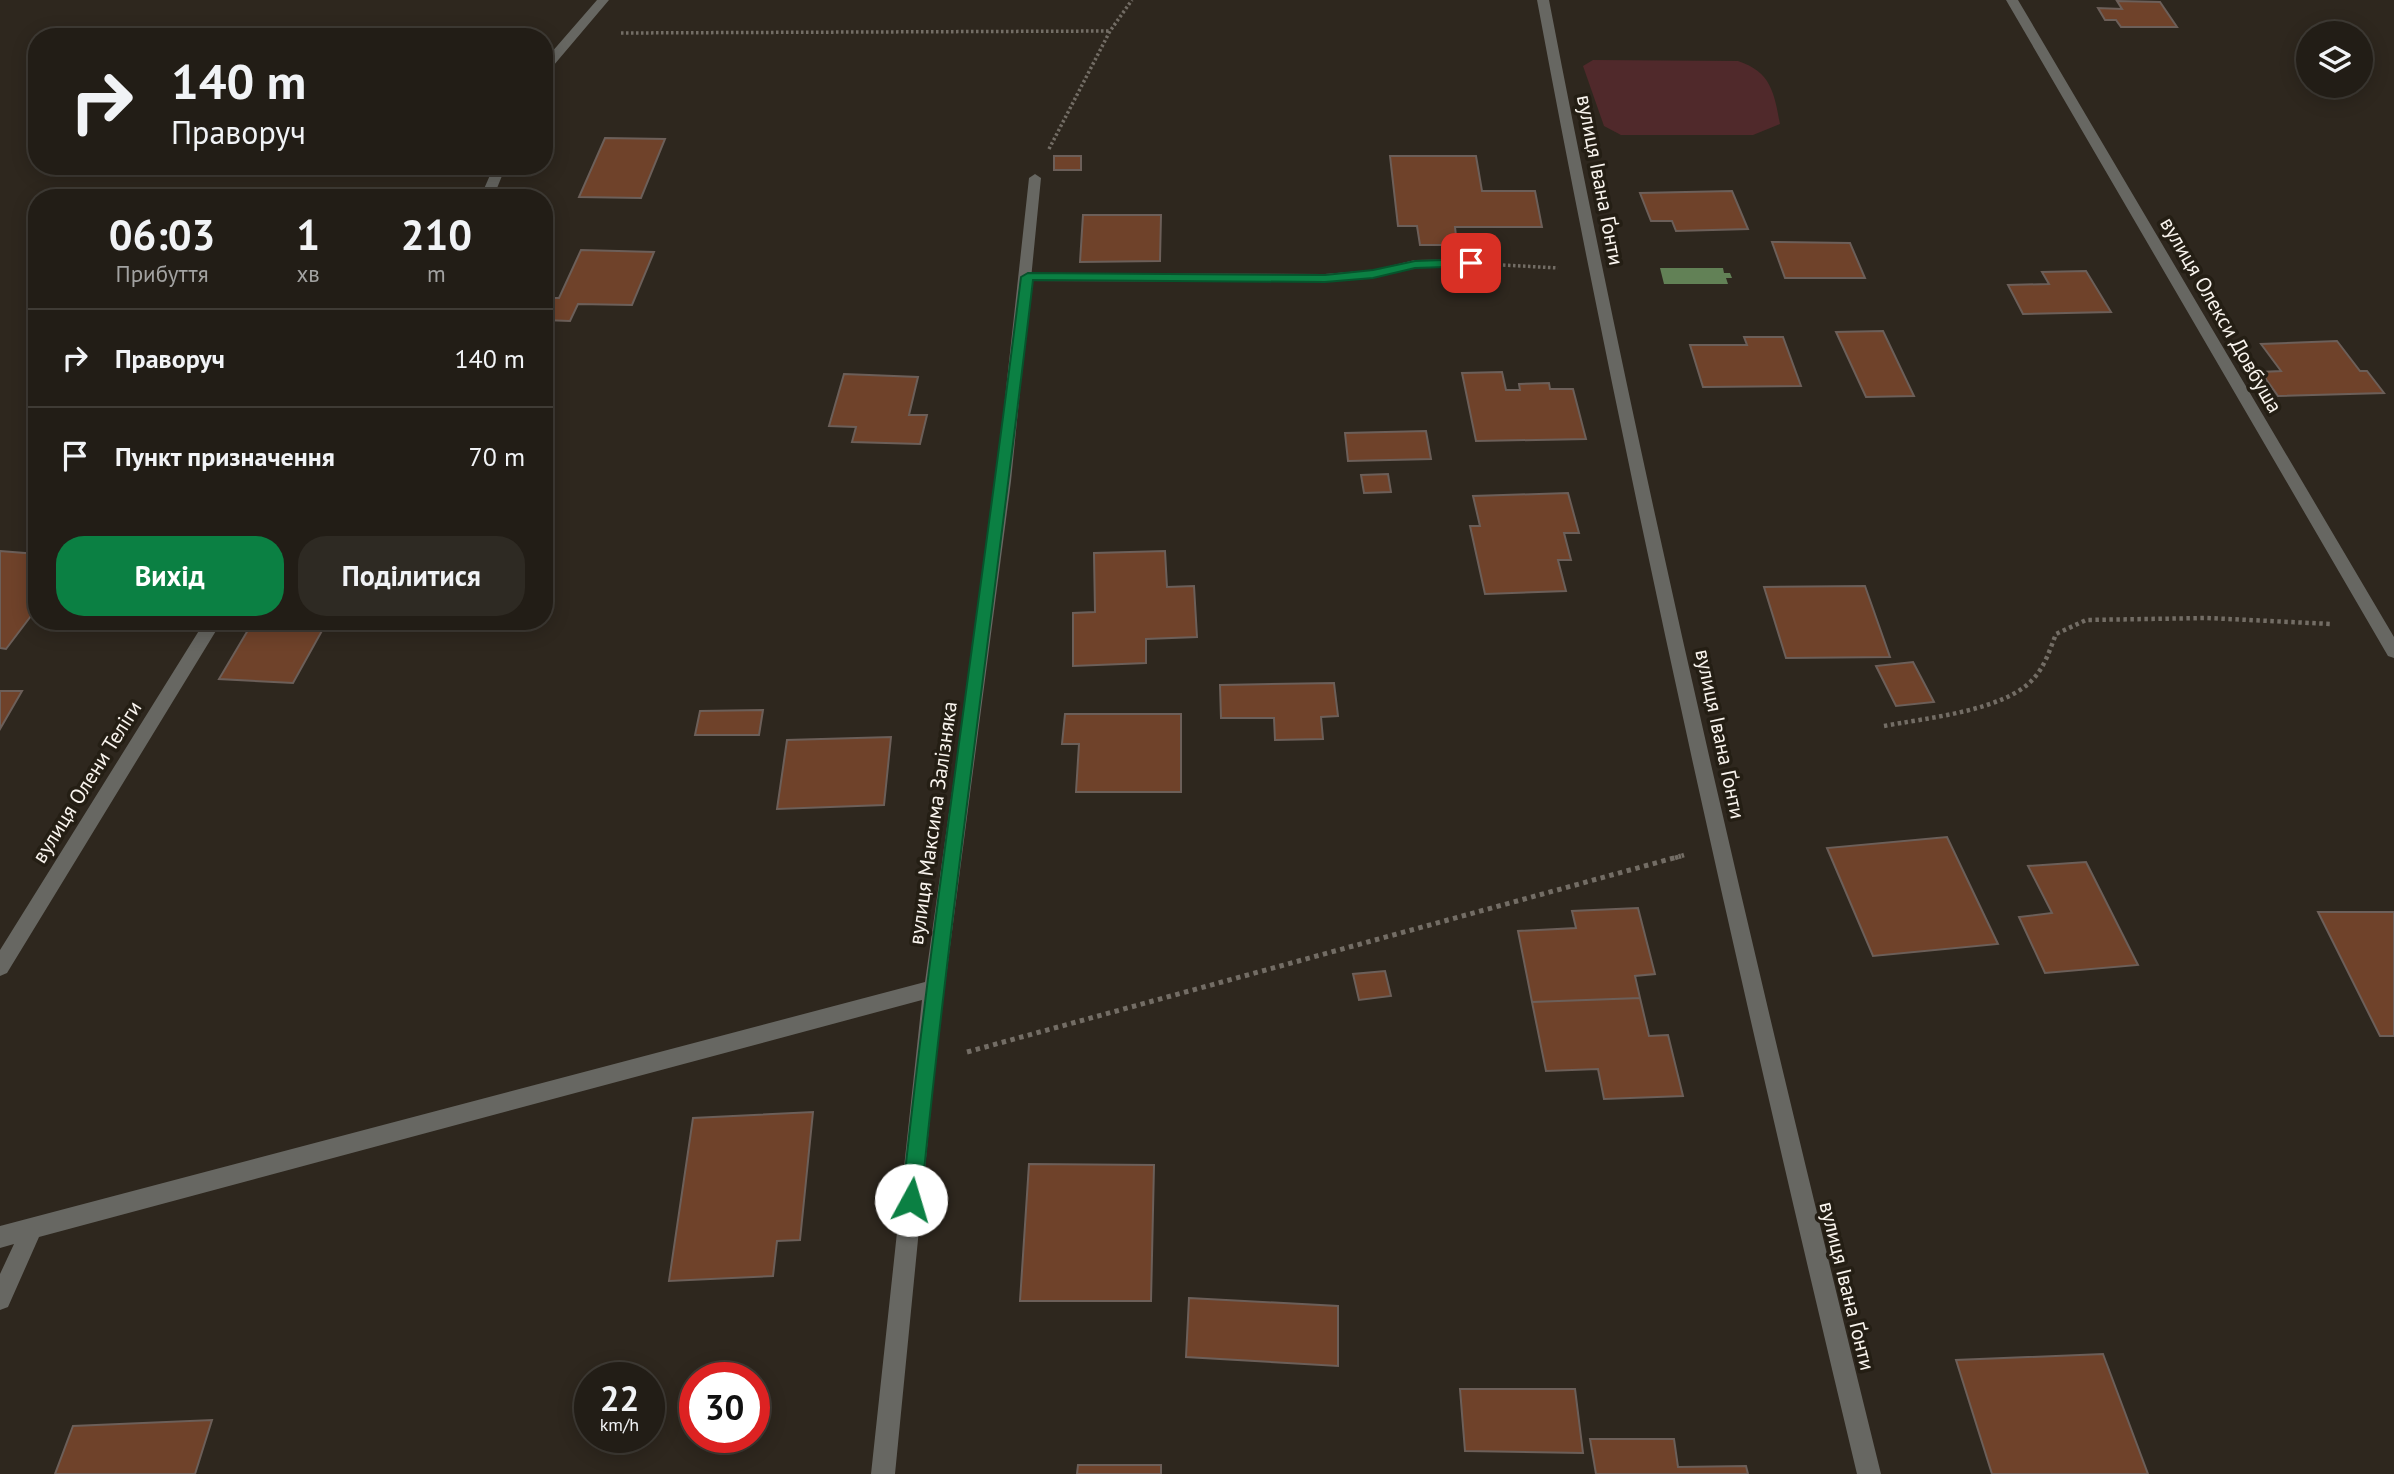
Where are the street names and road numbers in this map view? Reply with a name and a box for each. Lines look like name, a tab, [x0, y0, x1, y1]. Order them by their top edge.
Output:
street label: вулиця Івана Ґонти	[1571, 92, 1630, 267]
street label: вулиця Олекси Довбуша	[2154, 212, 2289, 418]
street label: вулиця Івана Ґонти	[1689, 647, 1752, 821]
street label: вулиця Олени Теліги	[26, 696, 147, 868]
street label: вулиця Максима Залізняка	[902, 700, 963, 946]
street label: вулиця Івана Ґонти	[1813, 1199, 1881, 1373]

